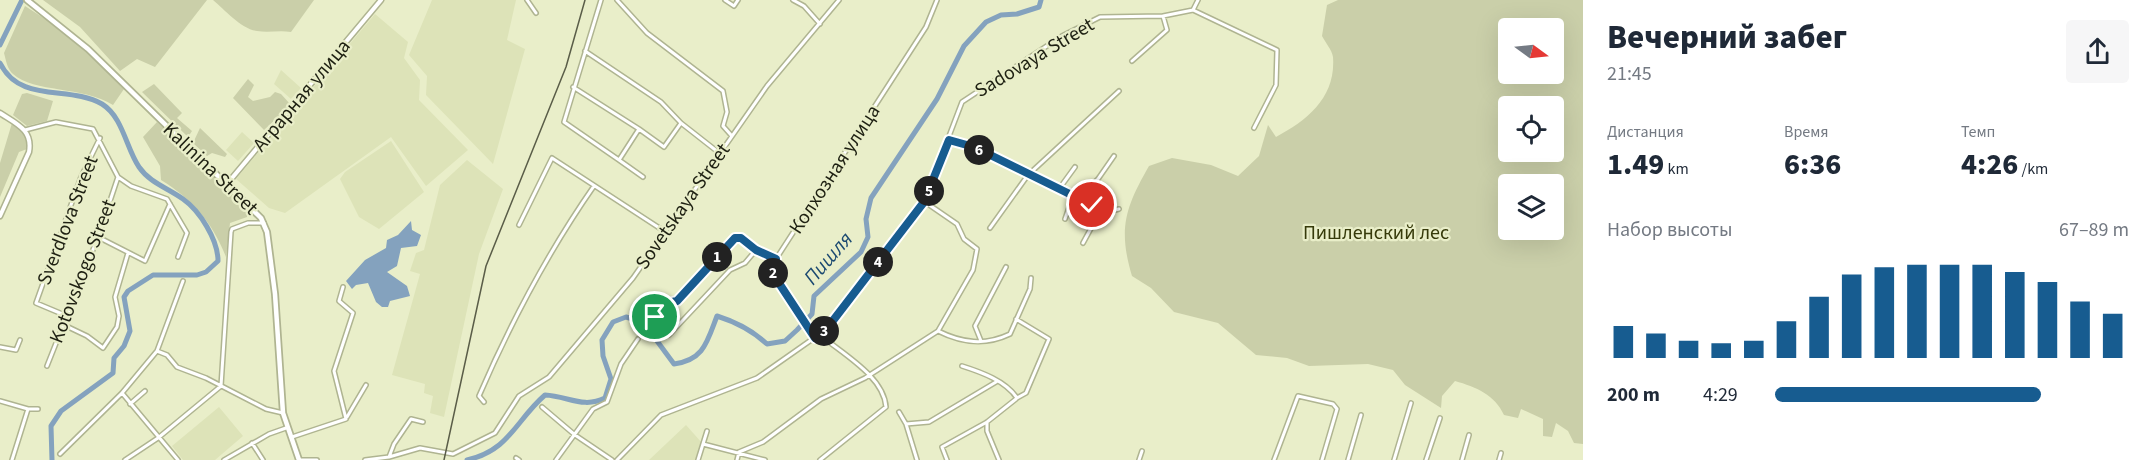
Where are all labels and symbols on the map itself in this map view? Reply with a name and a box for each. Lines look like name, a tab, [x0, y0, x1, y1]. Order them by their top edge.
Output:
street label: Sadovaya Street	[970, 11, 1100, 105]
north arrow	[1498, 18, 1564, 84]
street label: Аграрная улица	[246, 33, 357, 158]
street label: Колхозная улица	[782, 99, 887, 240]
street label: Kalinina Street	[156, 116, 264, 222]
pin: 6	[964, 135, 994, 165]
street label: Sovetskaya Street	[629, 138, 737, 275]
street label: Sverdlova Street	[30, 151, 106, 289]
pin: 5	[914, 176, 944, 206]
pin	[1066, 179, 1117, 230]
street label: Kotovskogo Street	[43, 195, 123, 347]
park label: Пишленский лес	[1303, 219, 1449, 247]
water label: Пишля	[796, 225, 860, 291]
pin: 1	[702, 242, 732, 272]
pin: 4	[863, 247, 893, 277]
pin: 2	[758, 258, 788, 288]
pin	[629, 291, 680, 342]
pin: 3	[809, 316, 839, 346]

